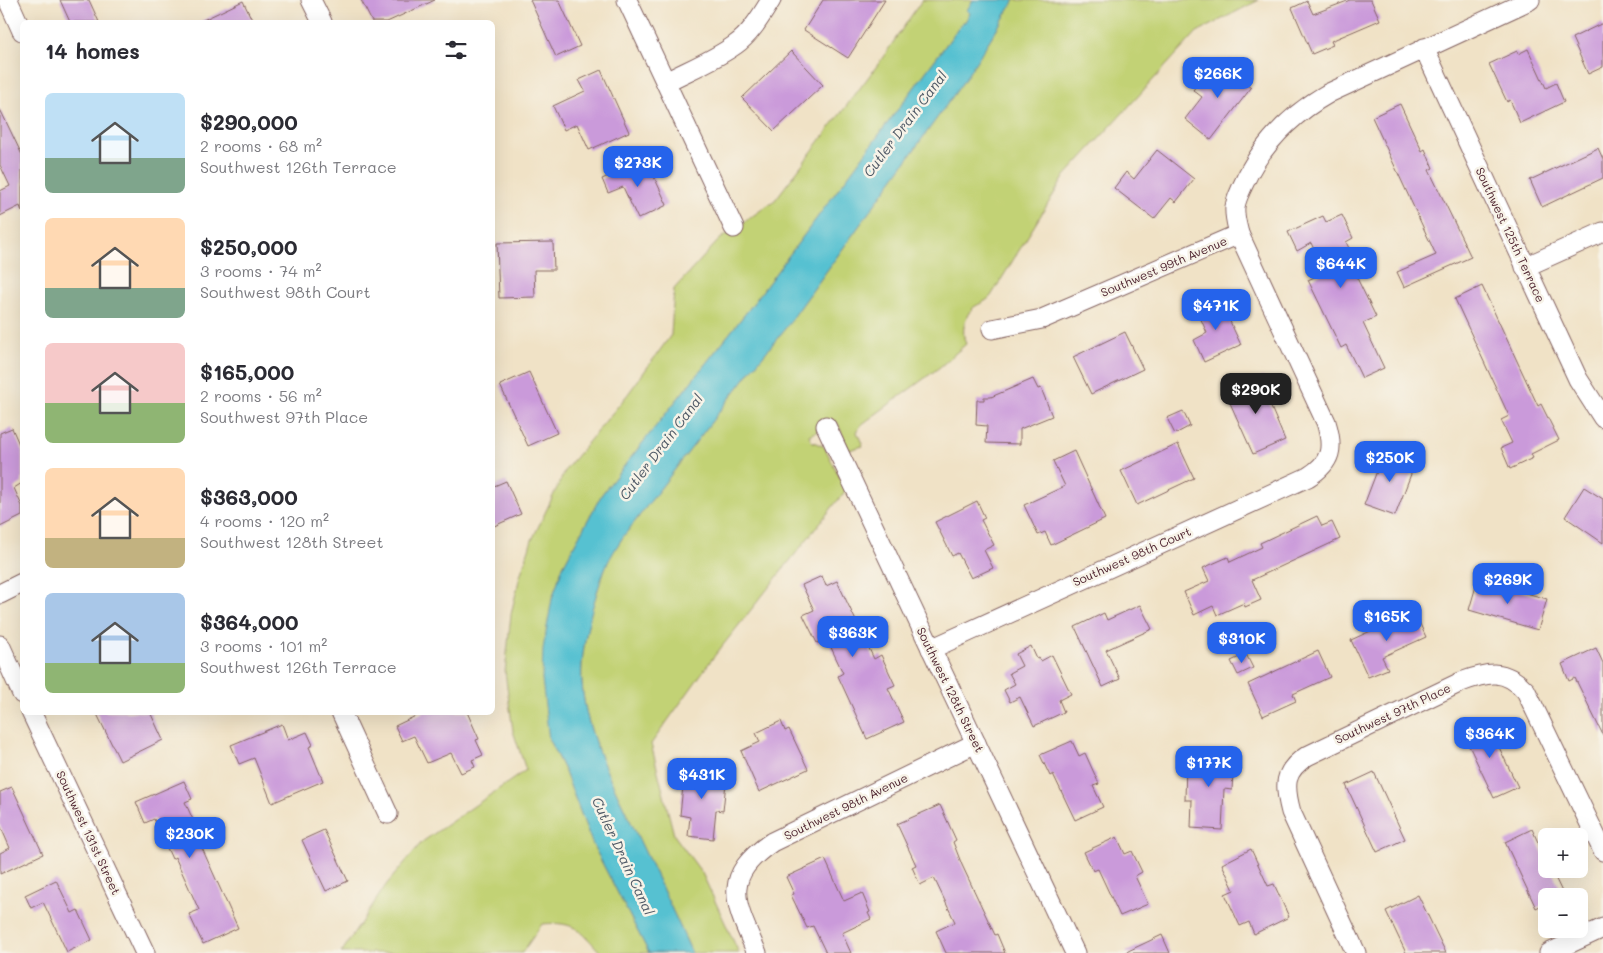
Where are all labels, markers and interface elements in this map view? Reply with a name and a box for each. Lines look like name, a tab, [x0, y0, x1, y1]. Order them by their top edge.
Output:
icon: filters	[442, 36, 470, 64]
text: 14 homes	[45, 37, 140, 64]
pin: $266K	[1183, 56, 1253, 99]
text: $266K	[1194, 62, 1242, 83]
water label: Cutler Drain Canal	[858, 66, 951, 181]
text: $290,000	[200, 108, 298, 135]
icon: home	[85, 113, 145, 173]
text: 2 rooms · 68 m²	[200, 135, 322, 156]
pin: $273K	[603, 146, 673, 188]
text: $273K	[614, 151, 662, 172]
text: Southwest 126th Terrace	[200, 156, 397, 177]
street label: Southwest 125th Terrace	[1473, 164, 1549, 305]
street label: Southwest 99th Avenue	[1098, 232, 1229, 300]
text: $250,000	[200, 233, 297, 260]
icon: home	[85, 238, 145, 298]
pin: $644K	[1306, 246, 1376, 289]
text: $644K	[1316, 252, 1366, 273]
text: 3 rooms · 74 m²	[200, 260, 321, 281]
text: Southwest 98th Court	[200, 281, 371, 302]
pin: $471K	[1181, 288, 1251, 331]
text: $471K	[1193, 294, 1239, 315]
text: $165,000	[200, 358, 294, 385]
icon: home	[85, 363, 145, 423]
pin: $290K	[1221, 372, 1291, 415]
text: $290K	[1231, 378, 1281, 399]
text: 2 rooms · 56 m²	[200, 385, 322, 406]
water label: Cutler Drain Canal	[614, 389, 707, 504]
text: Southwest 97th Place	[200, 406, 368, 427]
pin: $250K	[1355, 440, 1425, 483]
text: $250K	[1366, 446, 1415, 467]
text: $363,000	[200, 483, 298, 510]
icon: home	[85, 488, 145, 548]
text: 4 rooms · 120 m²	[200, 510, 329, 531]
street label: Southwest 98th Court	[1070, 523, 1193, 589]
text: Southwest 128th Street	[200, 531, 383, 552]
pin: $269K	[1473, 562, 1543, 605]
text: $269K	[1484, 568, 1532, 589]
pin: $165K	[1352, 600, 1422, 642]
text: $165K	[1364, 605, 1410, 626]
text: $364,000	[200, 608, 299, 635]
icon: home	[85, 613, 145, 673]
pin: $363K	[818, 616, 888, 658]
text: $363K	[828, 621, 878, 642]
pin: $310K	[1207, 622, 1277, 664]
street label: Southwest 128th Street	[914, 624, 988, 755]
text: $310K	[1218, 627, 1266, 648]
text: 3 rooms · 101 m²	[200, 635, 327, 656]
text: Southwest 126th Terrace	[200, 656, 397, 677]
street label: Southwest 97th Place	[1332, 679, 1453, 747]
pin: $364K	[1455, 716, 1525, 759]
text: $364K	[1465, 722, 1515, 743]
pin: $177K	[1174, 746, 1244, 788]
text: $177K	[1186, 751, 1232, 772]
pin: $431K	[667, 758, 737, 800]
text: $431K	[678, 763, 726, 784]
street label: Southwest 131st Street	[53, 768, 125, 897]
street label: Southwest 98th Avenue	[781, 769, 910, 843]
water label: Cutler Drain Canal	[588, 794, 659, 918]
pin: $230K	[155, 816, 225, 859]
text: $230K	[165, 822, 215, 843]
map controls	[1538, 828, 1588, 938]
button: +	[1538, 828, 1588, 878]
button: −	[1538, 888, 1588, 938]

